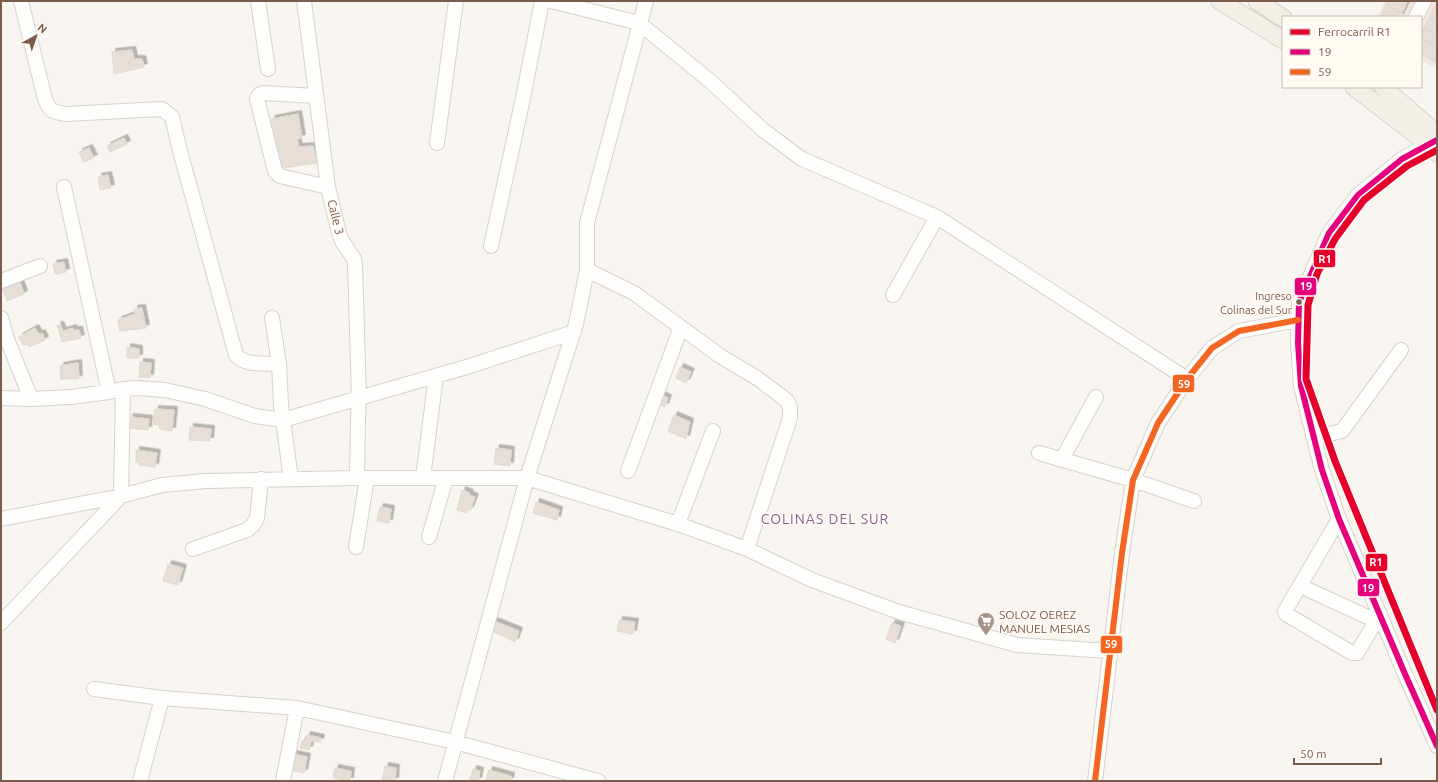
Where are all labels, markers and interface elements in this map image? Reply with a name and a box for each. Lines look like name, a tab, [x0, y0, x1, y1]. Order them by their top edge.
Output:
north arrow	[16, 16, 56, 56]
legend	[1282, 16, 1422, 88]
text: N	[35, 21, 49, 36]
text: Ferrocarril R1	[1318, 25, 1391, 38]
text: 19	[1318, 45, 1332, 58]
text: 59	[1318, 65, 1332, 78]
street label: Calle 3	[325, 198, 347, 236]
line badge: R1	[1313, 249, 1336, 268]
text: R1	[1318, 253, 1332, 265]
line badge: 19	[1294, 277, 1317, 296]
text: 19	[1300, 280, 1312, 292]
place label: Ingreso Colinas del Sur	[1220, 290, 1293, 316]
marker: Ingreso Colinas del Sur	[1294, 297, 1304, 307]
line badge: 59	[1172, 374, 1195, 393]
text: 59	[1178, 378, 1190, 390]
district label: COLINAS DEL SUR	[761, 511, 889, 527]
line badge: R1	[1365, 553, 1388, 572]
text: R1	[1369, 556, 1383, 568]
line badge: 19	[1357, 578, 1380, 597]
text: 19	[1362, 582, 1374, 594]
place label: SOLOZ OEREZ MANUEL MESIAS	[999, 608, 1090, 635]
supermarket icon: SOLOZ OEREZ MANUEL MESIAS	[976, 611, 996, 636]
line badge: 59	[1100, 635, 1123, 654]
text: 59	[1105, 638, 1117, 650]
scale bar	[1294, 740, 1381, 766]
text: 50 m	[1300, 747, 1327, 760]

